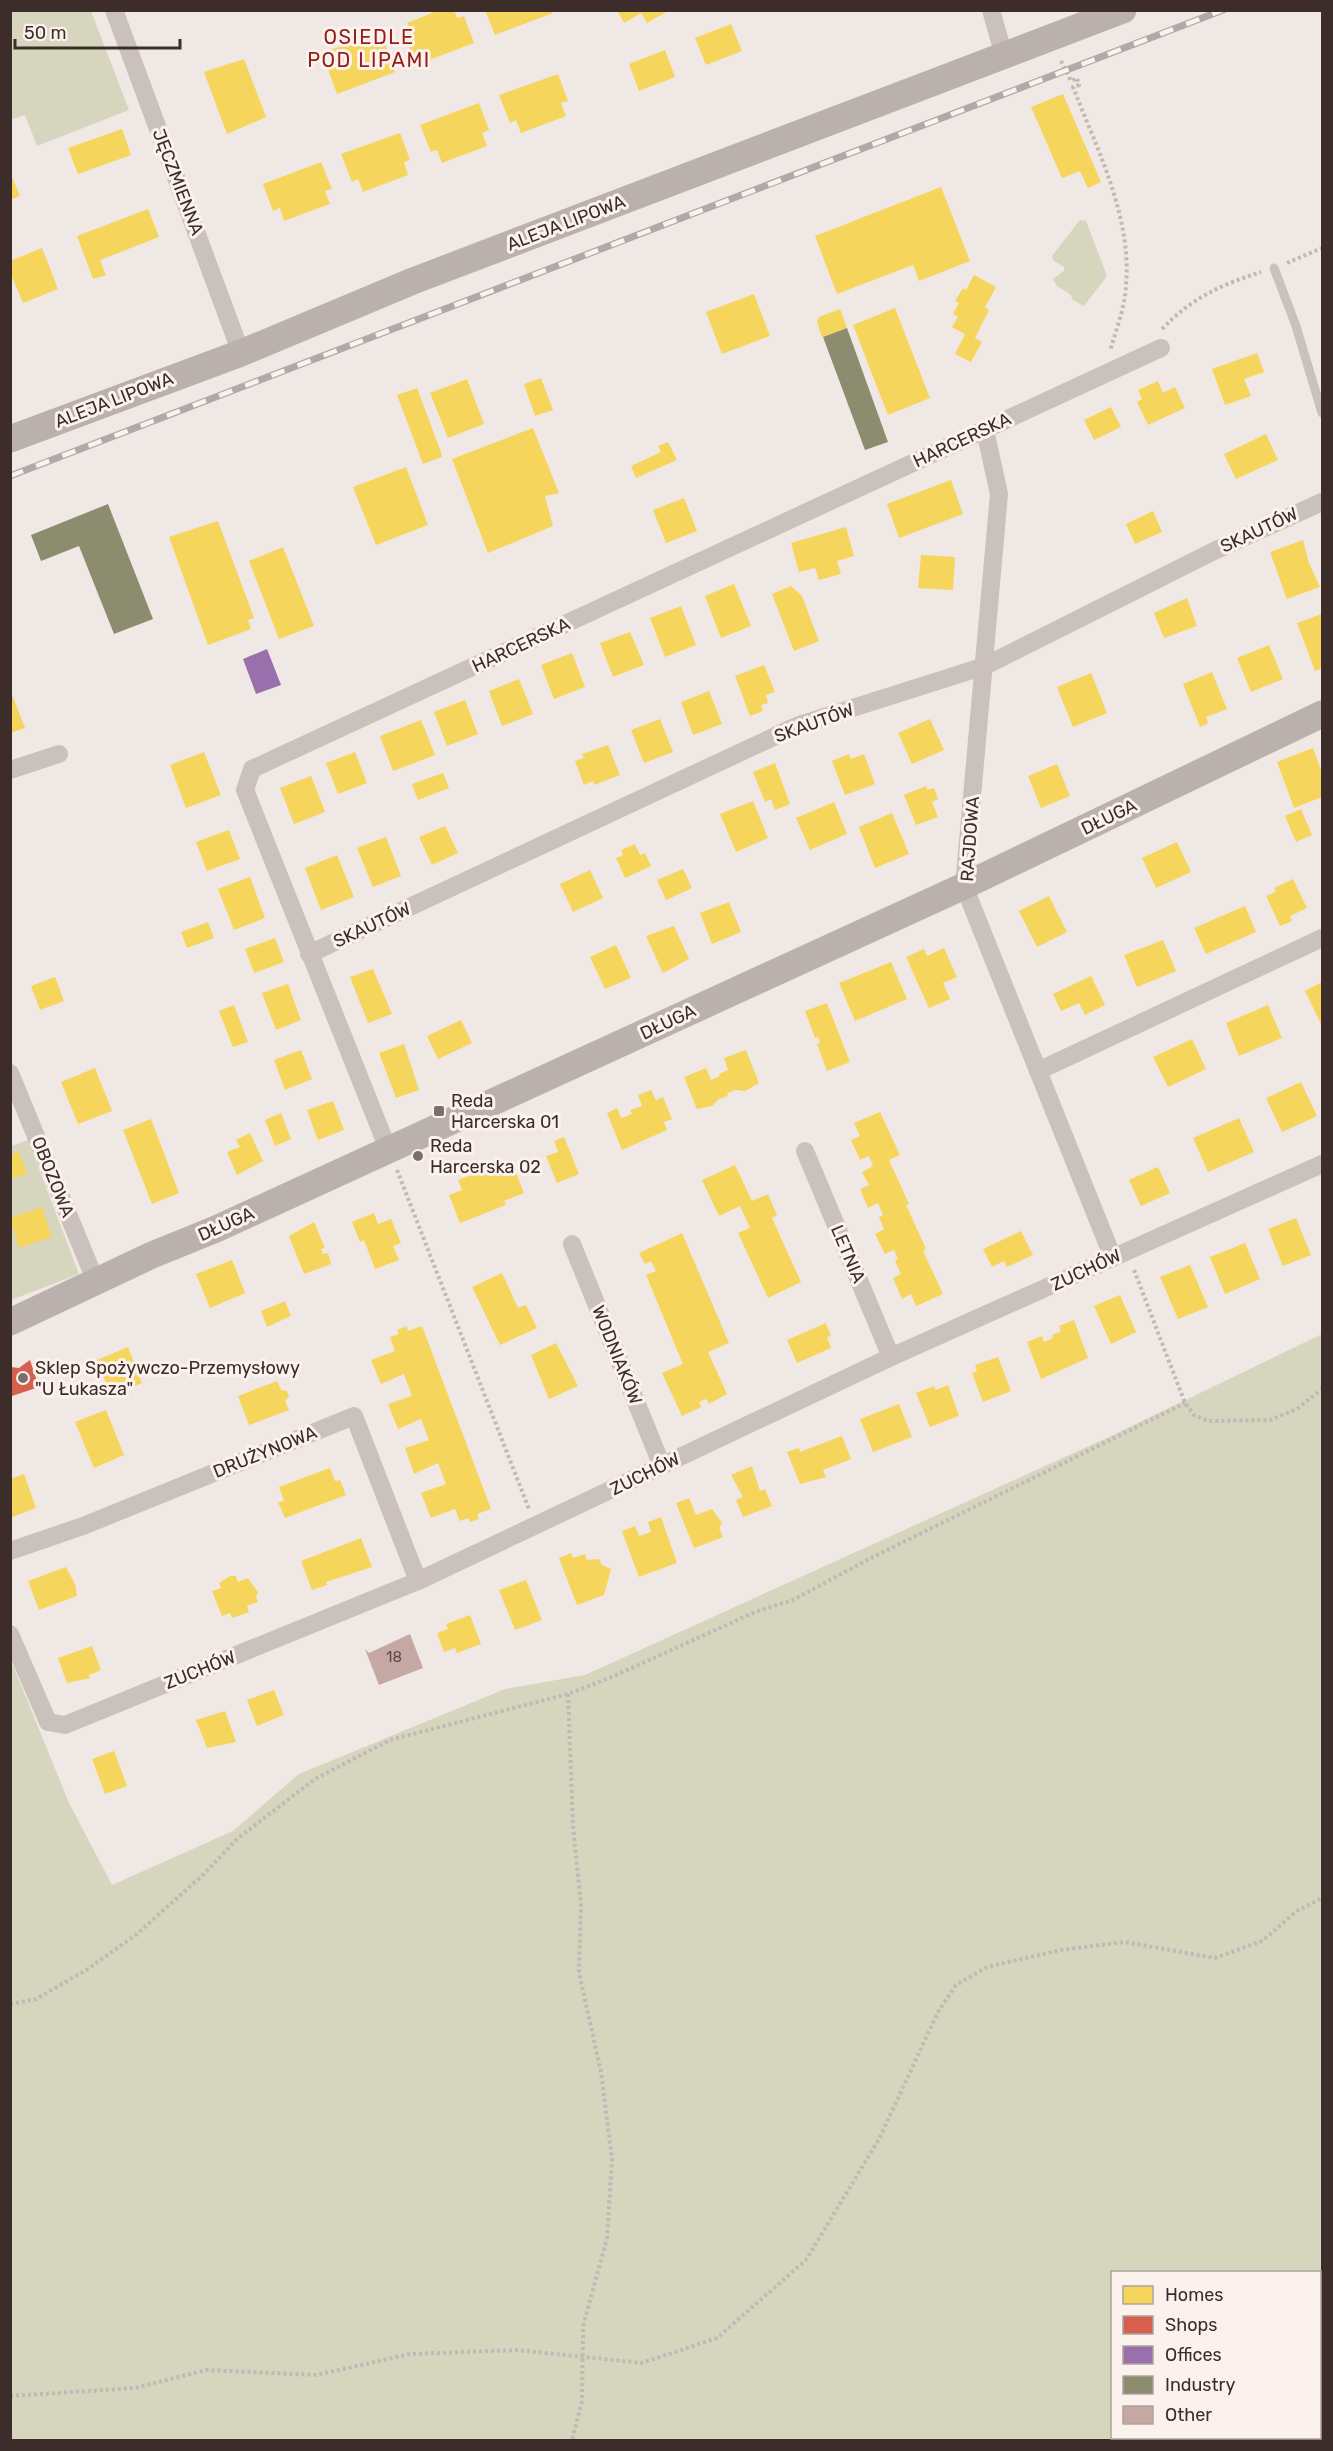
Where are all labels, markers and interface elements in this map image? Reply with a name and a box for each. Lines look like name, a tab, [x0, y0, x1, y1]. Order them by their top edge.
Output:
scale bar	[15, 12, 180, 50]
text: 50 m	[24, 22, 67, 44]
district label: OSIEDLE POD LIPAMI	[307, 25, 431, 72]
street label: JĘCZMIENNA	[148, 126, 208, 238]
street label: ALEJA LIPOWA	[504, 190, 628, 256]
street label: ALEJA LIPOWA	[52, 367, 176, 433]
street label: HARCERSKA	[910, 408, 1014, 472]
street label: SKAUTÓW	[1217, 502, 1301, 558]
street label: HARCERSKA	[469, 613, 573, 677]
street label: SKAUTÓW	[771, 698, 857, 748]
street label: DŁUGA	[1078, 794, 1140, 840]
street label: RAJDOWA	[956, 796, 984, 882]
street label: SKAUTÓW	[330, 897, 414, 953]
street label: DŁUGA	[637, 1000, 699, 1044]
place label: Reda Harcerska 01	[451, 1090, 559, 1133]
marker: Reda Harcerska 01	[432, 1104, 446, 1118]
street label: OBOZOWA	[27, 1133, 79, 1221]
place label: Reda Harcerska 02	[430, 1135, 541, 1178]
marker: Reda Harcerska 02	[411, 1149, 425, 1163]
street label: DŁUGA	[195, 1202, 257, 1246]
street label: LETNIA	[826, 1222, 870, 1286]
street label: ZUCHÓW	[1047, 1244, 1125, 1296]
street label: WODNIAKÓW	[587, 1302, 647, 1408]
place label: Sklep Spożywczo-Przemysłowy "U Łukasza"	[35, 1357, 300, 1400]
marker: Sklep Spożywczo-Przemysłowy "U Łukasza"	[16, 1371, 30, 1385]
street label: DRUŻYNOWA	[210, 1421, 320, 1483]
street label: ZUCHÓW	[607, 1448, 683, 1500]
street label: ZUCHÓW	[161, 1646, 239, 1694]
house number: 18	[386, 1648, 402, 1666]
legend	[1111, 2271, 1321, 2439]
text: Homes	[1165, 2284, 1223, 2306]
text: Shops	[1165, 2314, 1217, 2336]
text: Offices	[1165, 2344, 1222, 2366]
text: Industry	[1165, 2374, 1235, 2396]
text: Other	[1165, 2404, 1212, 2426]

